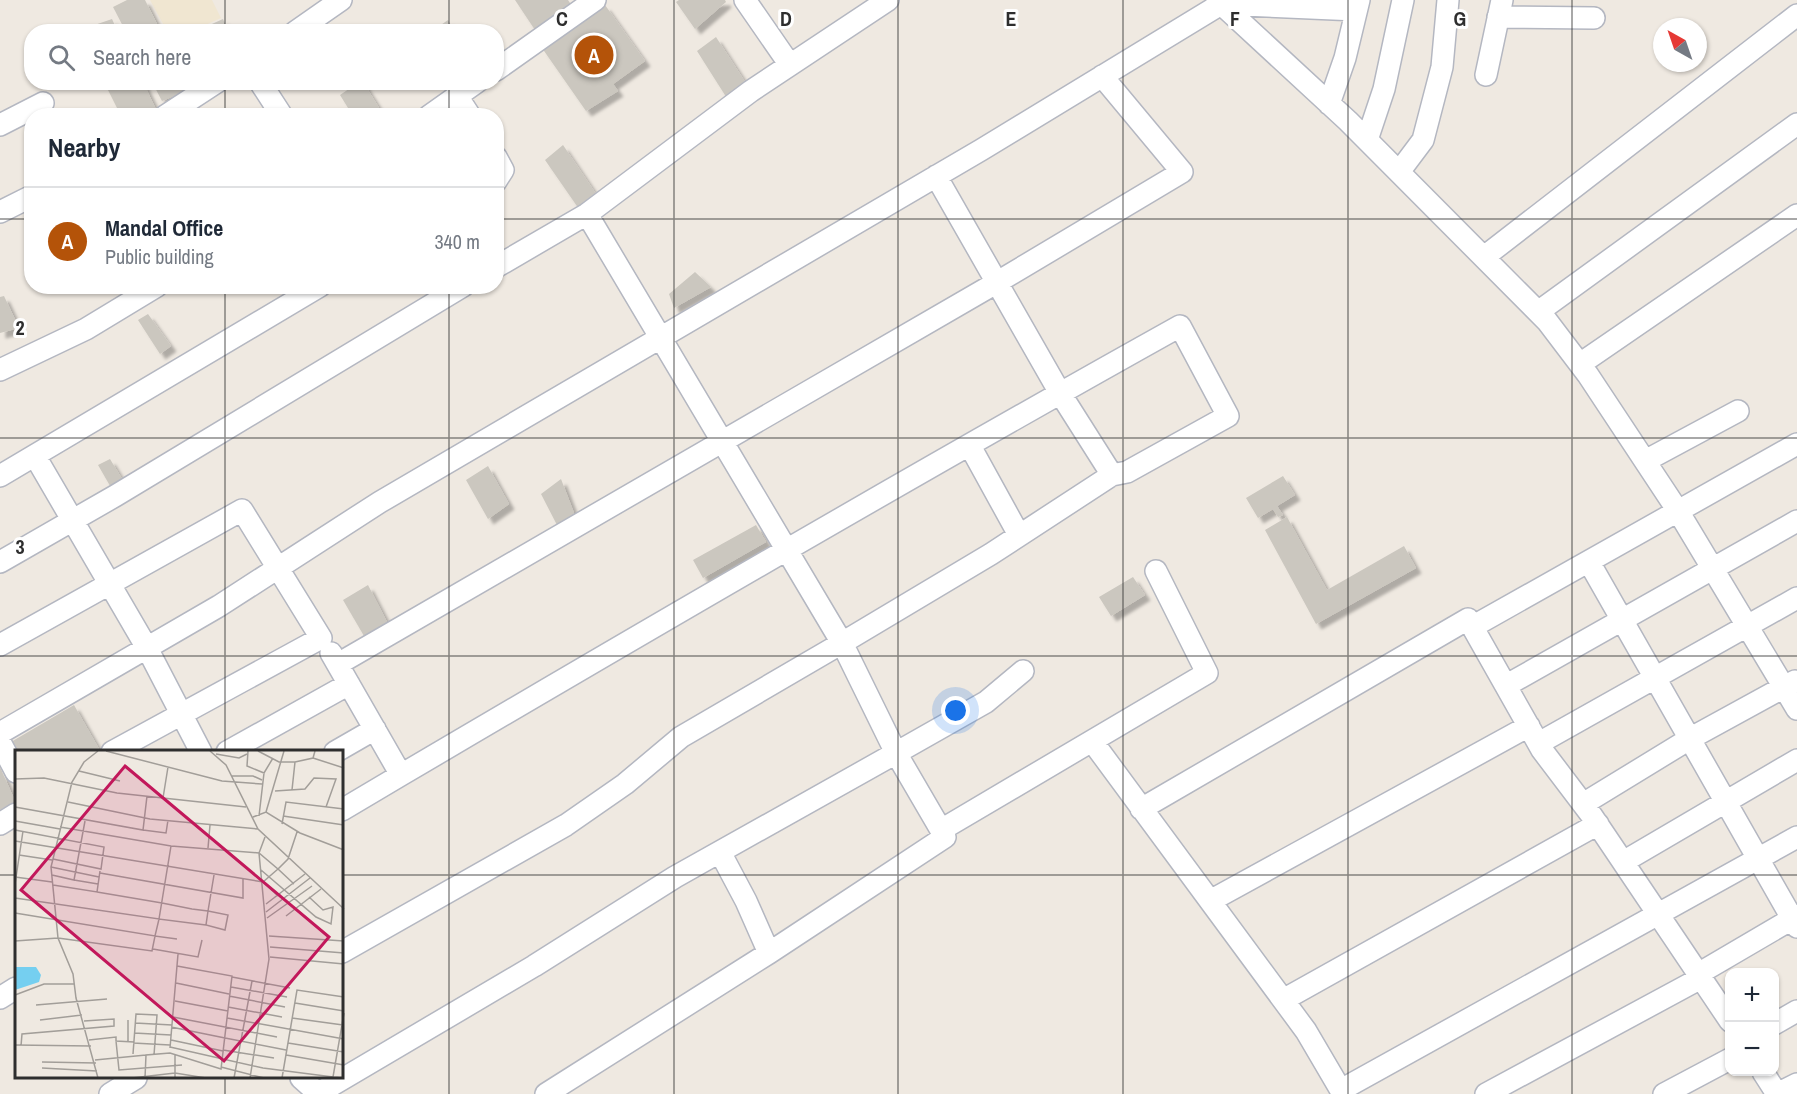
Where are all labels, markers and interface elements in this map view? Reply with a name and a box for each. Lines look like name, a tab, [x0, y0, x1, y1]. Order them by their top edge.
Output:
text: C	[556, 5, 568, 32]
text: D	[780, 5, 792, 32]
text: E	[1006, 5, 1017, 32]
text: F	[1230, 5, 1240, 32]
text: G	[1454, 5, 1466, 32]
north arrow	[1653, 18, 1707, 72]
search box	[24, 24, 504, 90]
pin: A	[574, 32, 614, 78]
icon: search	[45, 41, 78, 74]
text: Search here	[93, 42, 191, 72]
text: Nearby	[48, 130, 120, 165]
text: Mandal Office	[105, 213, 223, 243]
text: A	[62, 228, 73, 255]
text: 340 m	[434, 228, 480, 255]
text: Public building	[105, 243, 214, 270]
text: 2	[15, 314, 25, 341]
text: 3	[15, 533, 25, 560]
your location	[941, 696, 970, 725]
inset map	[15, 750, 344, 1079]
map controls	[1725, 968, 1779, 1076]
button: +	[1725, 968, 1779, 1022]
button: −	[1725, 1022, 1779, 1076]

